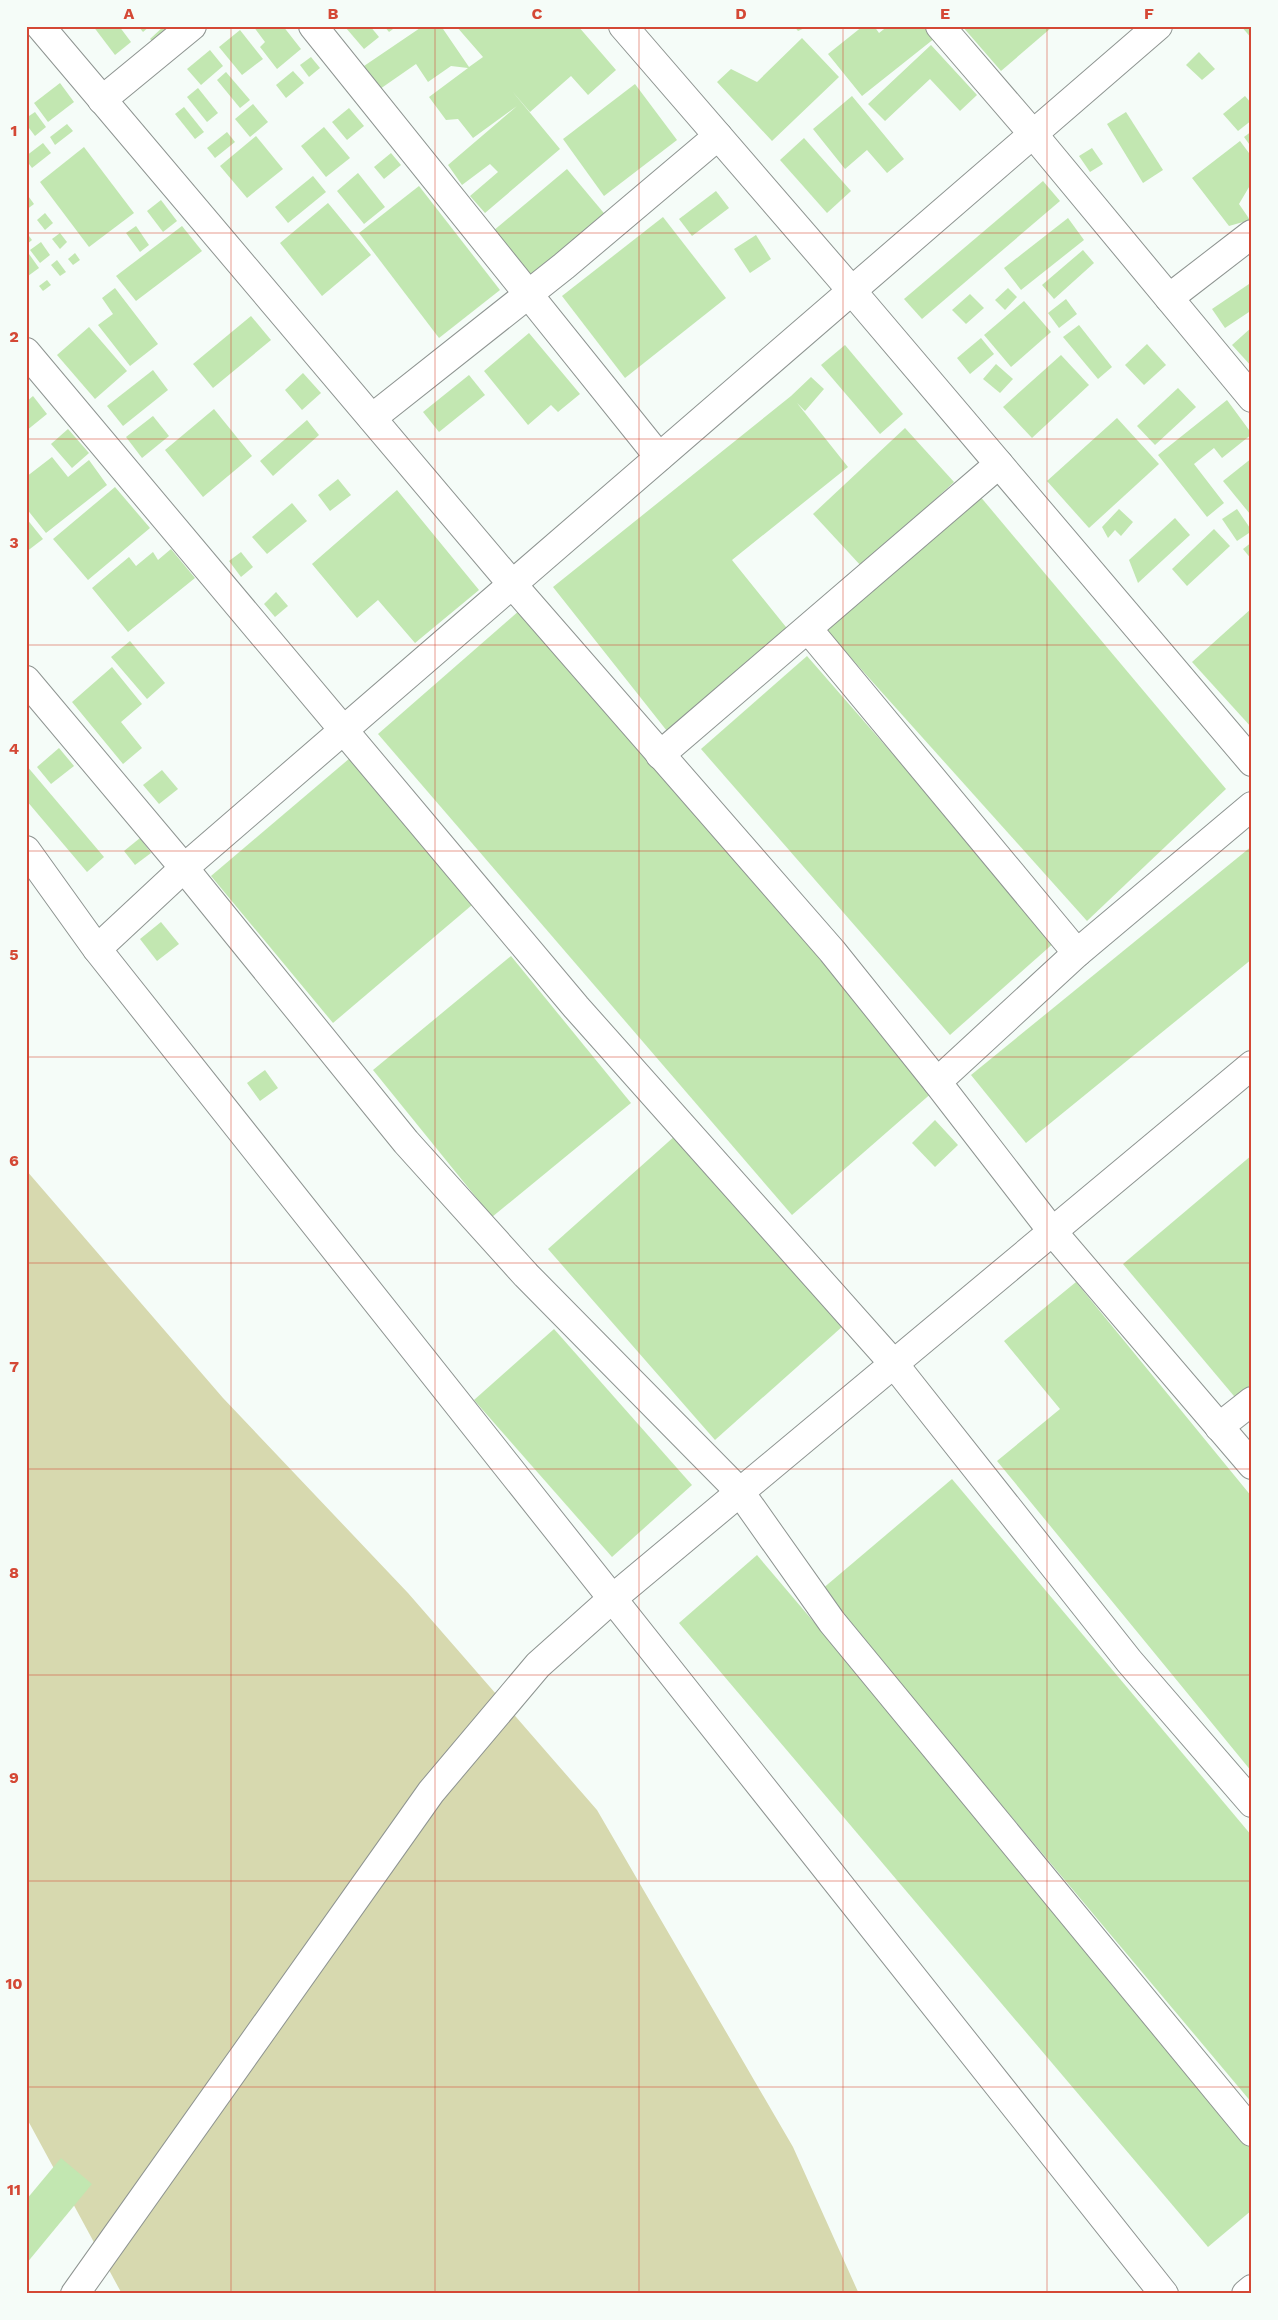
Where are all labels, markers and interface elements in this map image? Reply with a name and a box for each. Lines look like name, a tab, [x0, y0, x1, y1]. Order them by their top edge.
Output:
text: A	[124, 4, 135, 23]
text: B	[328, 4, 339, 23]
text: C	[532, 4, 543, 23]
text: D	[735, 4, 747, 23]
text: E	[940, 4, 950, 23]
text: F	[1144, 4, 1154, 23]
text: 1	[11, 121, 17, 140]
text: 2	[9, 327, 19, 346]
text: 3	[9, 533, 19, 552]
text: 4	[9, 739, 19, 758]
text: 5	[9, 945, 19, 964]
text: 6	[9, 1151, 19, 1170]
text: 7	[9, 1357, 19, 1376]
text: 8	[9, 1563, 19, 1582]
text: 9	[9, 1768, 19, 1787]
text: 10	[5, 1974, 23, 1993]
text: 11	[7, 2180, 21, 2199]

